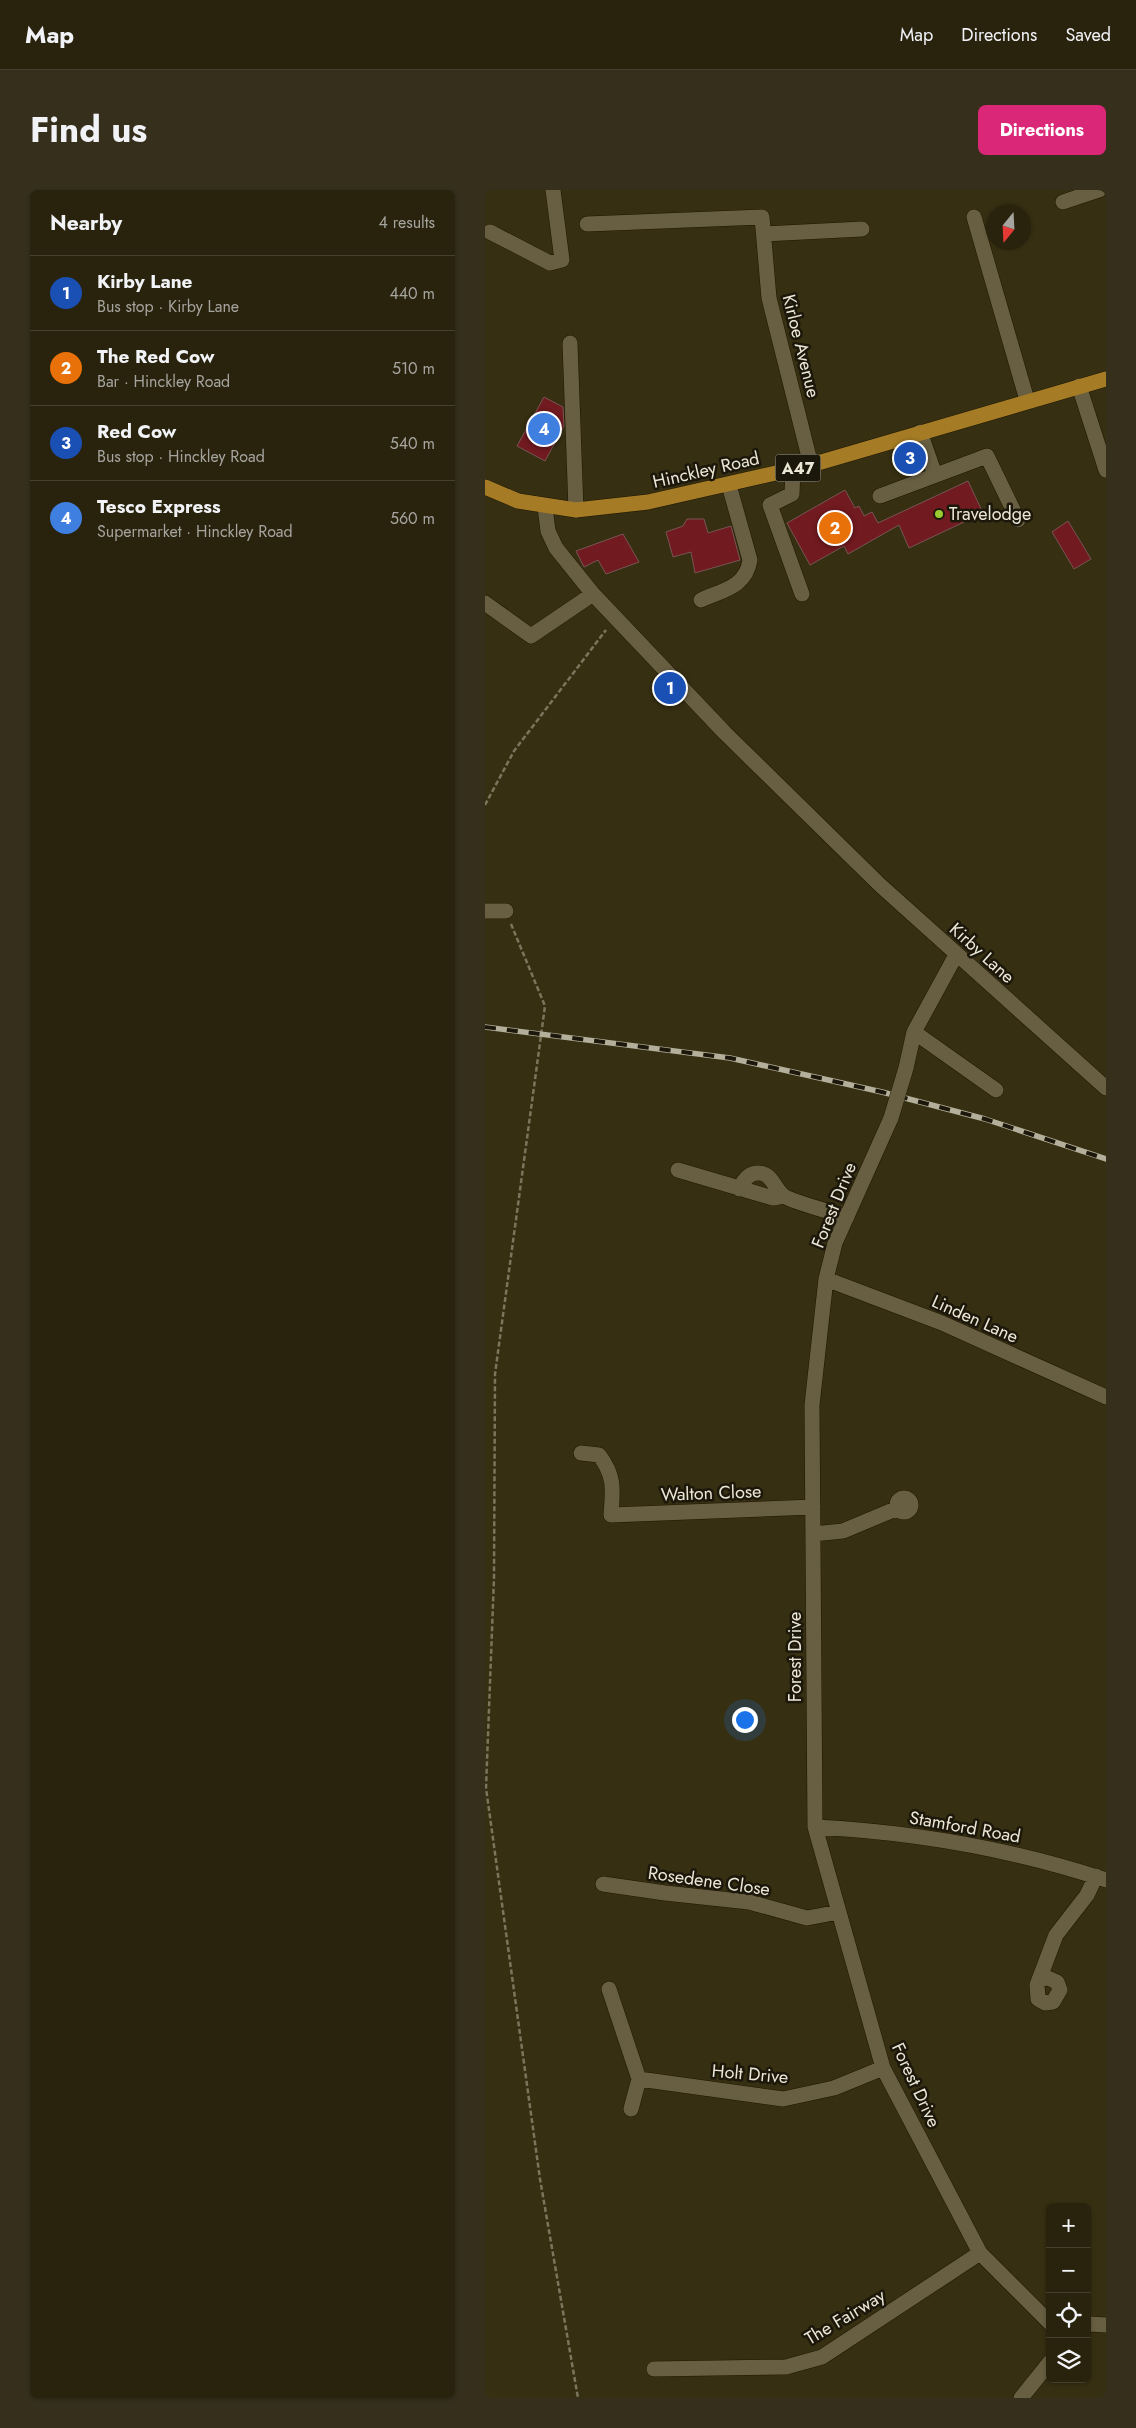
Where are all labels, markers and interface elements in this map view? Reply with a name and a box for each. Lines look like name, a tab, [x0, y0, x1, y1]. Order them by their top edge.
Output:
text: Map	[25, 17, 74, 52]
text: Map	[900, 22, 933, 48]
text: Directions	[961, 22, 1037, 48]
text: Saved	[1065, 22, 1111, 48]
text: Find us	[30, 105, 147, 155]
button: Directions	[978, 105, 1106, 155]
north arrow	[986, 205, 1031, 250]
text: Nearby	[50, 208, 122, 238]
text: 4 results	[379, 211, 435, 234]
text: Kirby Lane	[97, 268, 192, 295]
text: 1	[62, 282, 70, 305]
text: 440 m	[389, 282, 435, 305]
street label: Kirloe Avenue	[776, 292, 826, 400]
text: Bus stop · Kirby Lane	[97, 295, 239, 318]
text: The Red Cow	[97, 343, 214, 370]
text: 2	[61, 357, 71, 380]
text: 510 m	[392, 357, 435, 380]
text: Bar · Hinckley Road	[97, 370, 230, 393]
pin: 4	[528, 410, 560, 448]
text: Red Cow	[97, 418, 176, 445]
text: 3	[61, 432, 71, 455]
text: 540 m	[390, 432, 435, 455]
pin: 3	[894, 439, 926, 477]
text: Bus stop · Hinckley Road	[97, 445, 265, 468]
street label: Hinckley Road	[650, 445, 762, 495]
road number: A47	[775, 454, 821, 482]
text: Tesco Express	[97, 493, 221, 520]
place label: Travelodge	[949, 501, 1031, 527]
text: 4	[60, 507, 72, 530]
text: 560 m	[390, 507, 435, 530]
marker: Travelodge	[933, 508, 945, 520]
pin: 2	[819, 509, 851, 547]
text: Supermarket · Hinckley Road	[97, 520, 293, 543]
pin: 1	[654, 669, 686, 707]
street label: Kirby Lane	[944, 917, 1020, 989]
street label: Forest Drive	[805, 1158, 863, 1252]
street label: Linden Lane	[928, 1288, 1022, 1350]
street label: Walton Close	[660, 1478, 762, 1508]
street label: Forest Drive	[782, 1612, 808, 1702]
your location	[732, 1707, 758, 1733]
street label: Stamford Road	[907, 1804, 1023, 1850]
street label: Rosedene Close	[646, 1860, 772, 1902]
street label: Forest Drive	[885, 2039, 947, 2131]
street label: Holt Drive	[711, 2058, 789, 2090]
map controls	[1046, 2203, 1091, 2383]
button: +	[1046, 2203, 1091, 2248]
button: −	[1046, 2248, 1091, 2293]
street label: The Fairway	[800, 2283, 890, 2351]
button: locate	[1046, 2293, 1091, 2338]
button: layers	[1046, 2338, 1091, 2383]

